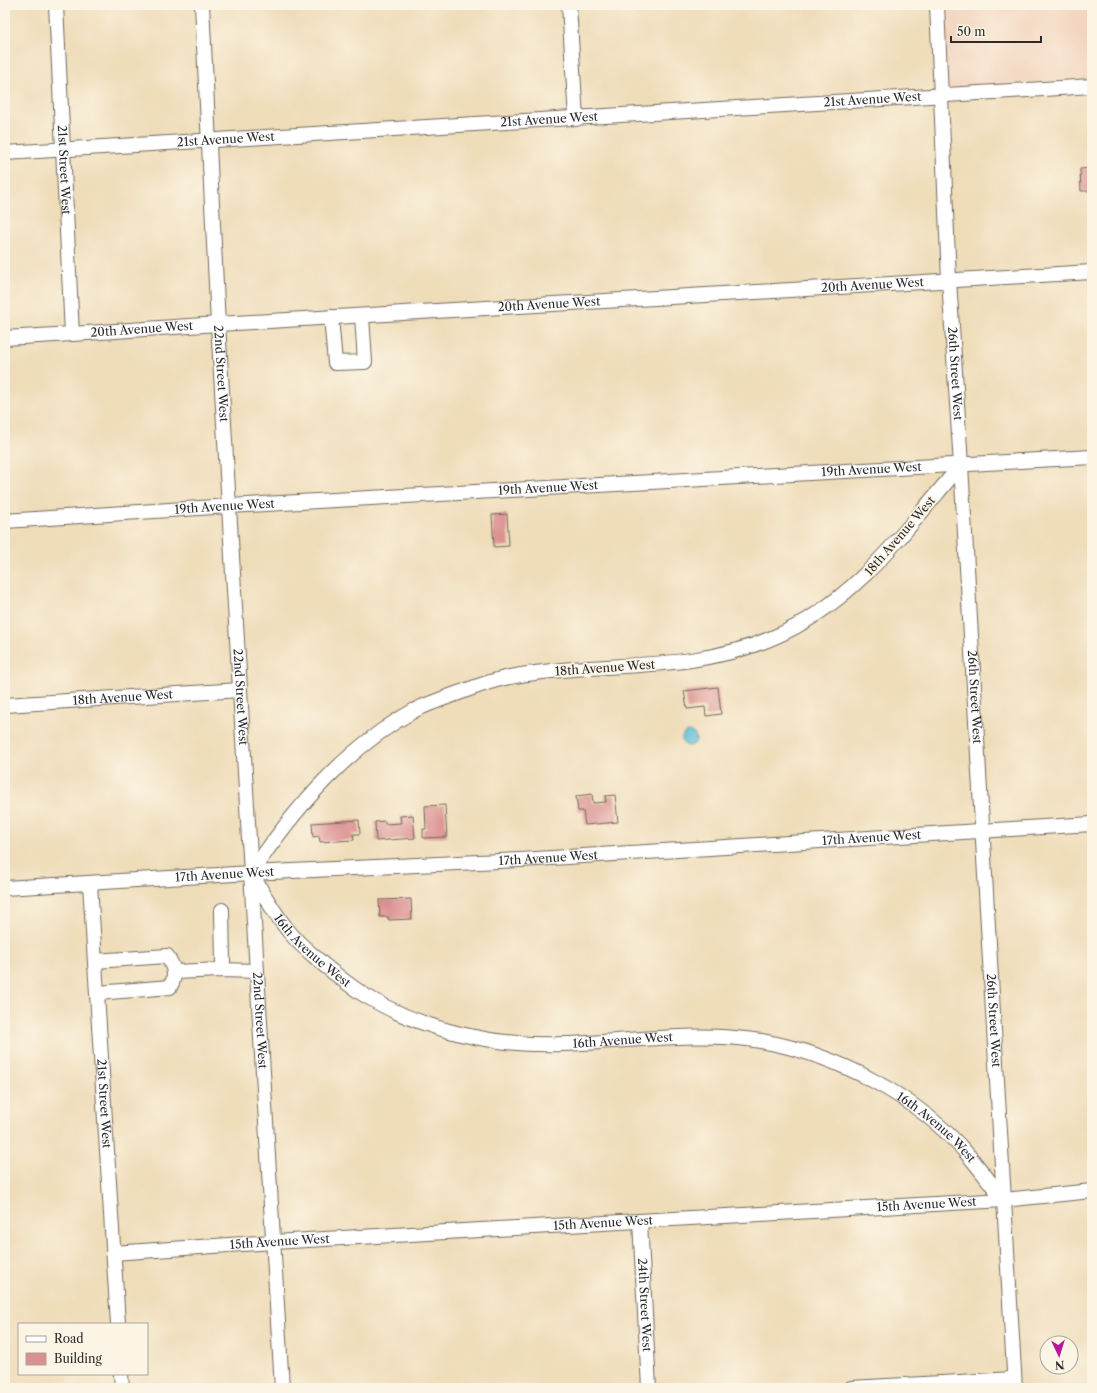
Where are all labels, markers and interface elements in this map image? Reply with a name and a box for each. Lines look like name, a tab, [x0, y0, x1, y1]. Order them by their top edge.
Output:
scale bar	[951, 18, 1041, 44]
text: 50 m	[957, 24, 986, 39]
street label: 21st Avenue West	[823, 88, 922, 110]
street label: 21st Avenue West	[500, 108, 599, 129]
street label: 21st Street West	[55, 125, 74, 216]
street label: 21st Avenue West	[176, 128, 276, 149]
street label: 20th Avenue West	[821, 274, 925, 295]
street label: 20th Avenue West	[497, 293, 601, 314]
street label: 20th Avenue West	[90, 318, 194, 340]
street label: 22nd Street West	[211, 325, 232, 423]
street label: 26th Street West	[945, 326, 966, 422]
street label: 19th Avenue West	[821, 459, 923, 479]
street label: 19th Avenue West	[497, 477, 599, 498]
street label: 18th Avenue West	[861, 492, 939, 578]
street label: 19th Avenue West	[174, 495, 276, 517]
street label: 22nd Street West	[231, 648, 251, 746]
street label: 26th Street West	[965, 650, 985, 745]
street label: 18th Avenue West	[554, 656, 656, 678]
street label: 18th Avenue West	[72, 686, 174, 708]
street label: 17th Avenue West	[822, 827, 922, 848]
street label: 17th Avenue West	[498, 847, 599, 868]
street label: 17th Avenue West	[175, 864, 275, 885]
street label: 16th Avenue West	[271, 911, 354, 991]
street label: 22nd Street West	[250, 971, 271, 1070]
street label: 26th Street West	[984, 973, 1004, 1068]
street label: 16th Avenue West	[572, 1029, 674, 1051]
street label: 21st Street West	[94, 1058, 115, 1149]
street label: 16th Avenue West	[894, 1088, 980, 1166]
street label: 15th Avenue West	[876, 1194, 978, 1214]
street label: 15th Avenue West	[553, 1212, 654, 1233]
street label: 15th Avenue West	[229, 1231, 331, 1252]
street label: 24th Street West	[635, 1258, 655, 1353]
legend	[18, 1323, 148, 1375]
text: Road	[54, 1331, 84, 1346]
north arrow	[1039, 1335, 1079, 1375]
text: Building	[54, 1351, 102, 1366]
text: N	[1054, 1358, 1065, 1372]

